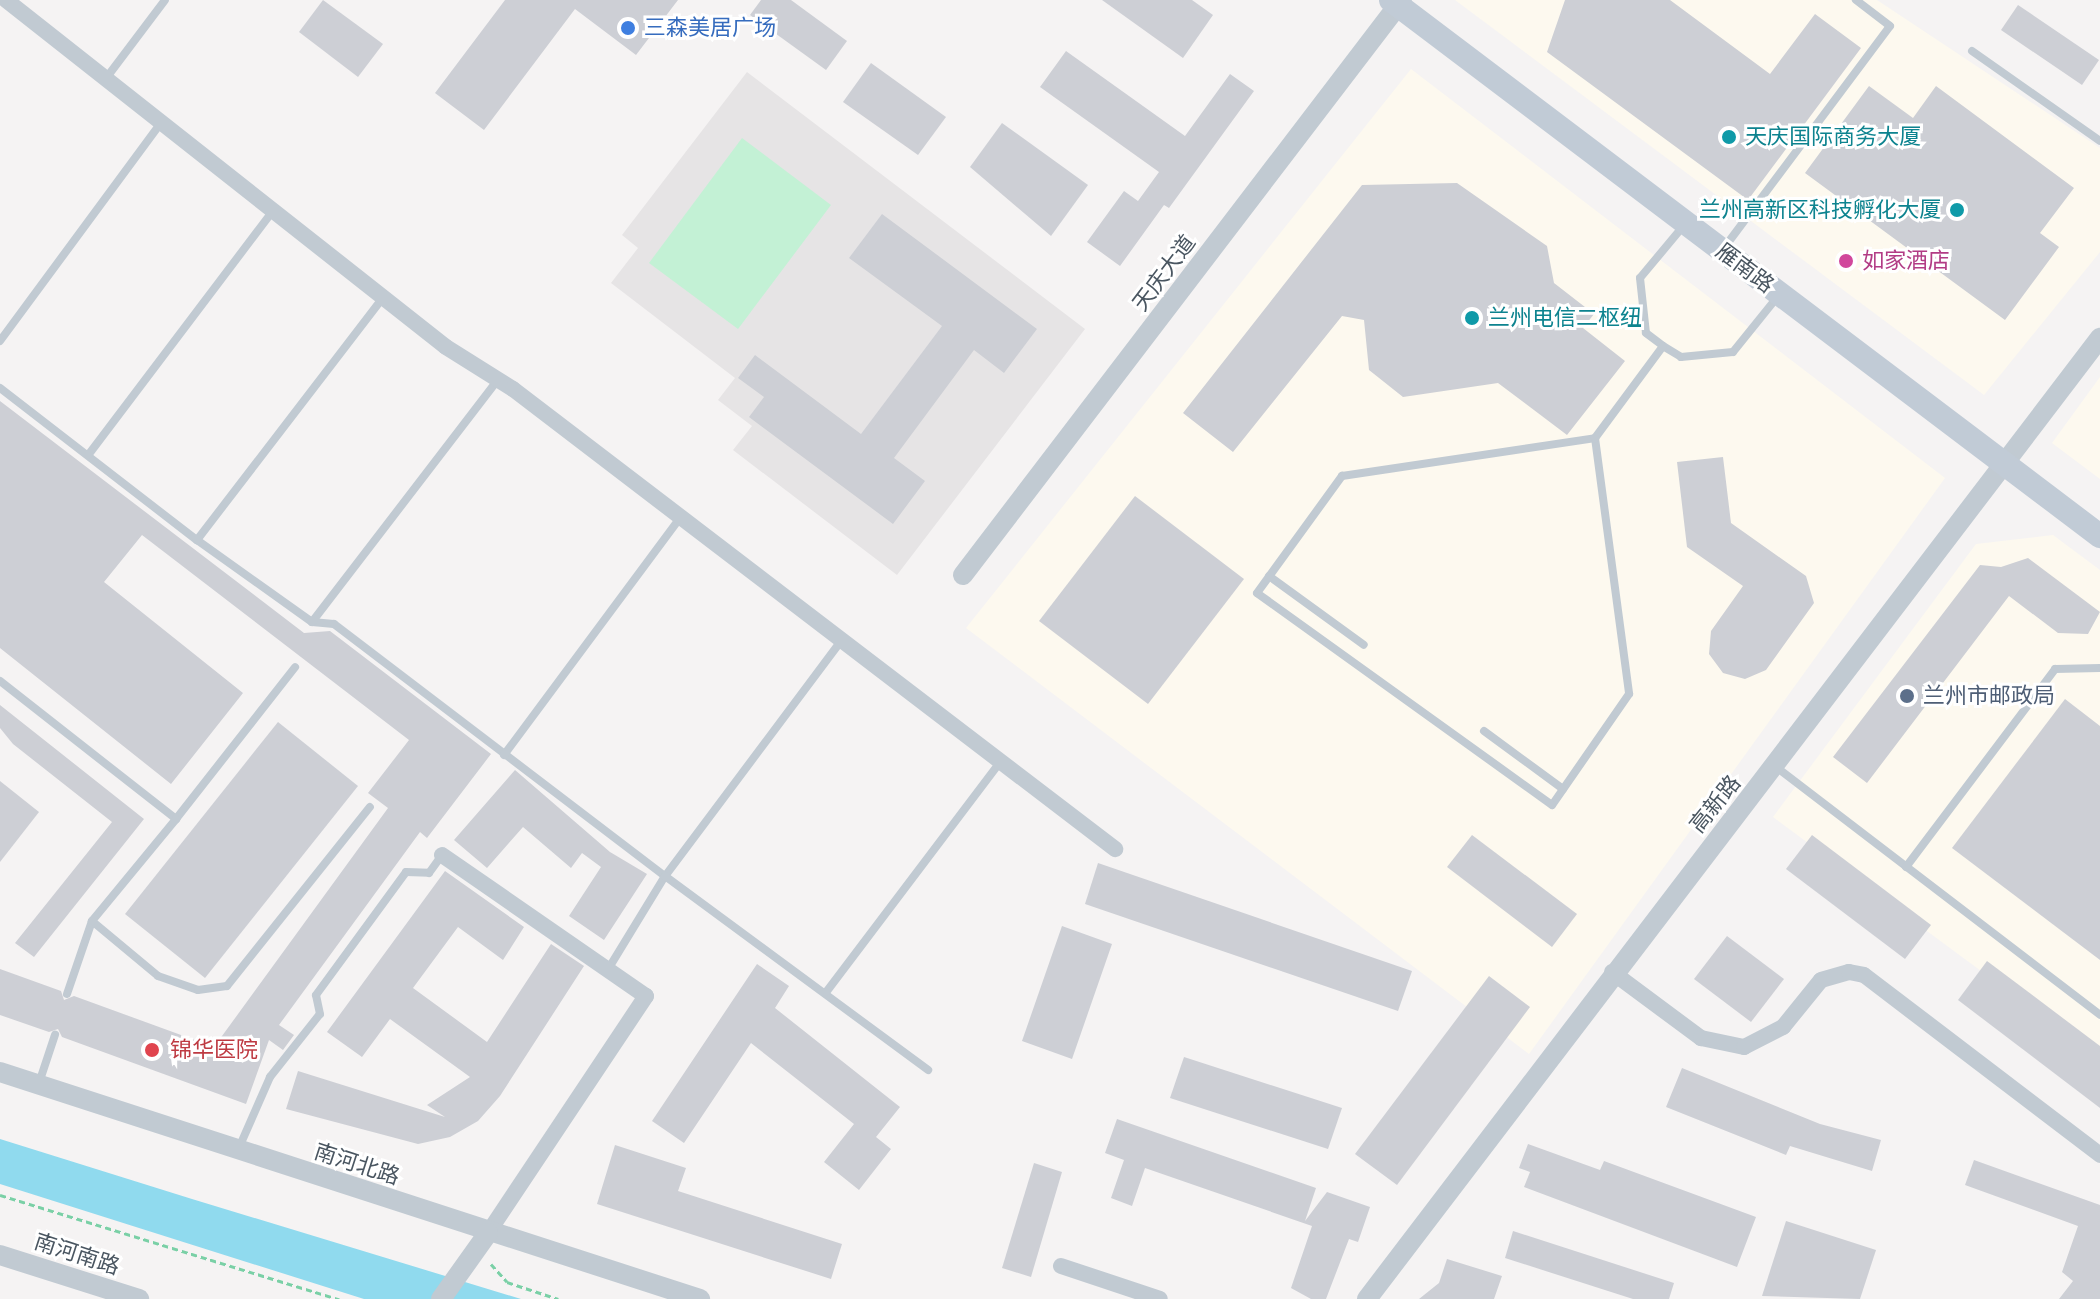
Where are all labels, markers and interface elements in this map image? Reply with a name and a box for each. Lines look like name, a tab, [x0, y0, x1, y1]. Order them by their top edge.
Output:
place label: 三森美居广场	[644, 15, 776, 41]
marker: 三森美居广场	[619, 19, 637, 37]
place label: 天庆国际商务大厦	[1745, 124, 1921, 150]
marker: 天庆国际商务大厦	[1720, 128, 1738, 146]
place label: 兰州高新区科技孵化大厦	[1699, 197, 1941, 223]
marker: 兰州高新区科技孵化大厦	[1948, 201, 1966, 219]
street label: 天庆大道	[1127, 230, 1201, 316]
street label: 雁南路	[1711, 238, 1779, 298]
place label: 如家酒店	[1862, 248, 1950, 274]
marker: 如家酒店	[1837, 252, 1855, 270]
place label: 兰州电信二枢纽	[1488, 305, 1642, 331]
marker: 兰州电信二枢纽	[1463, 309, 1481, 327]
place label: 兰州市邮政局	[1923, 683, 2055, 709]
marker: 兰州市邮政局	[1898, 687, 1916, 705]
street label: 高新路	[1684, 770, 1746, 838]
place label: 锦华医院	[170, 1037, 258, 1063]
marker: 锦华医院	[141, 1039, 163, 1061]
street label: 南河北路	[311, 1138, 403, 1190]
street label: 南河南路	[31, 1228, 123, 1280]

